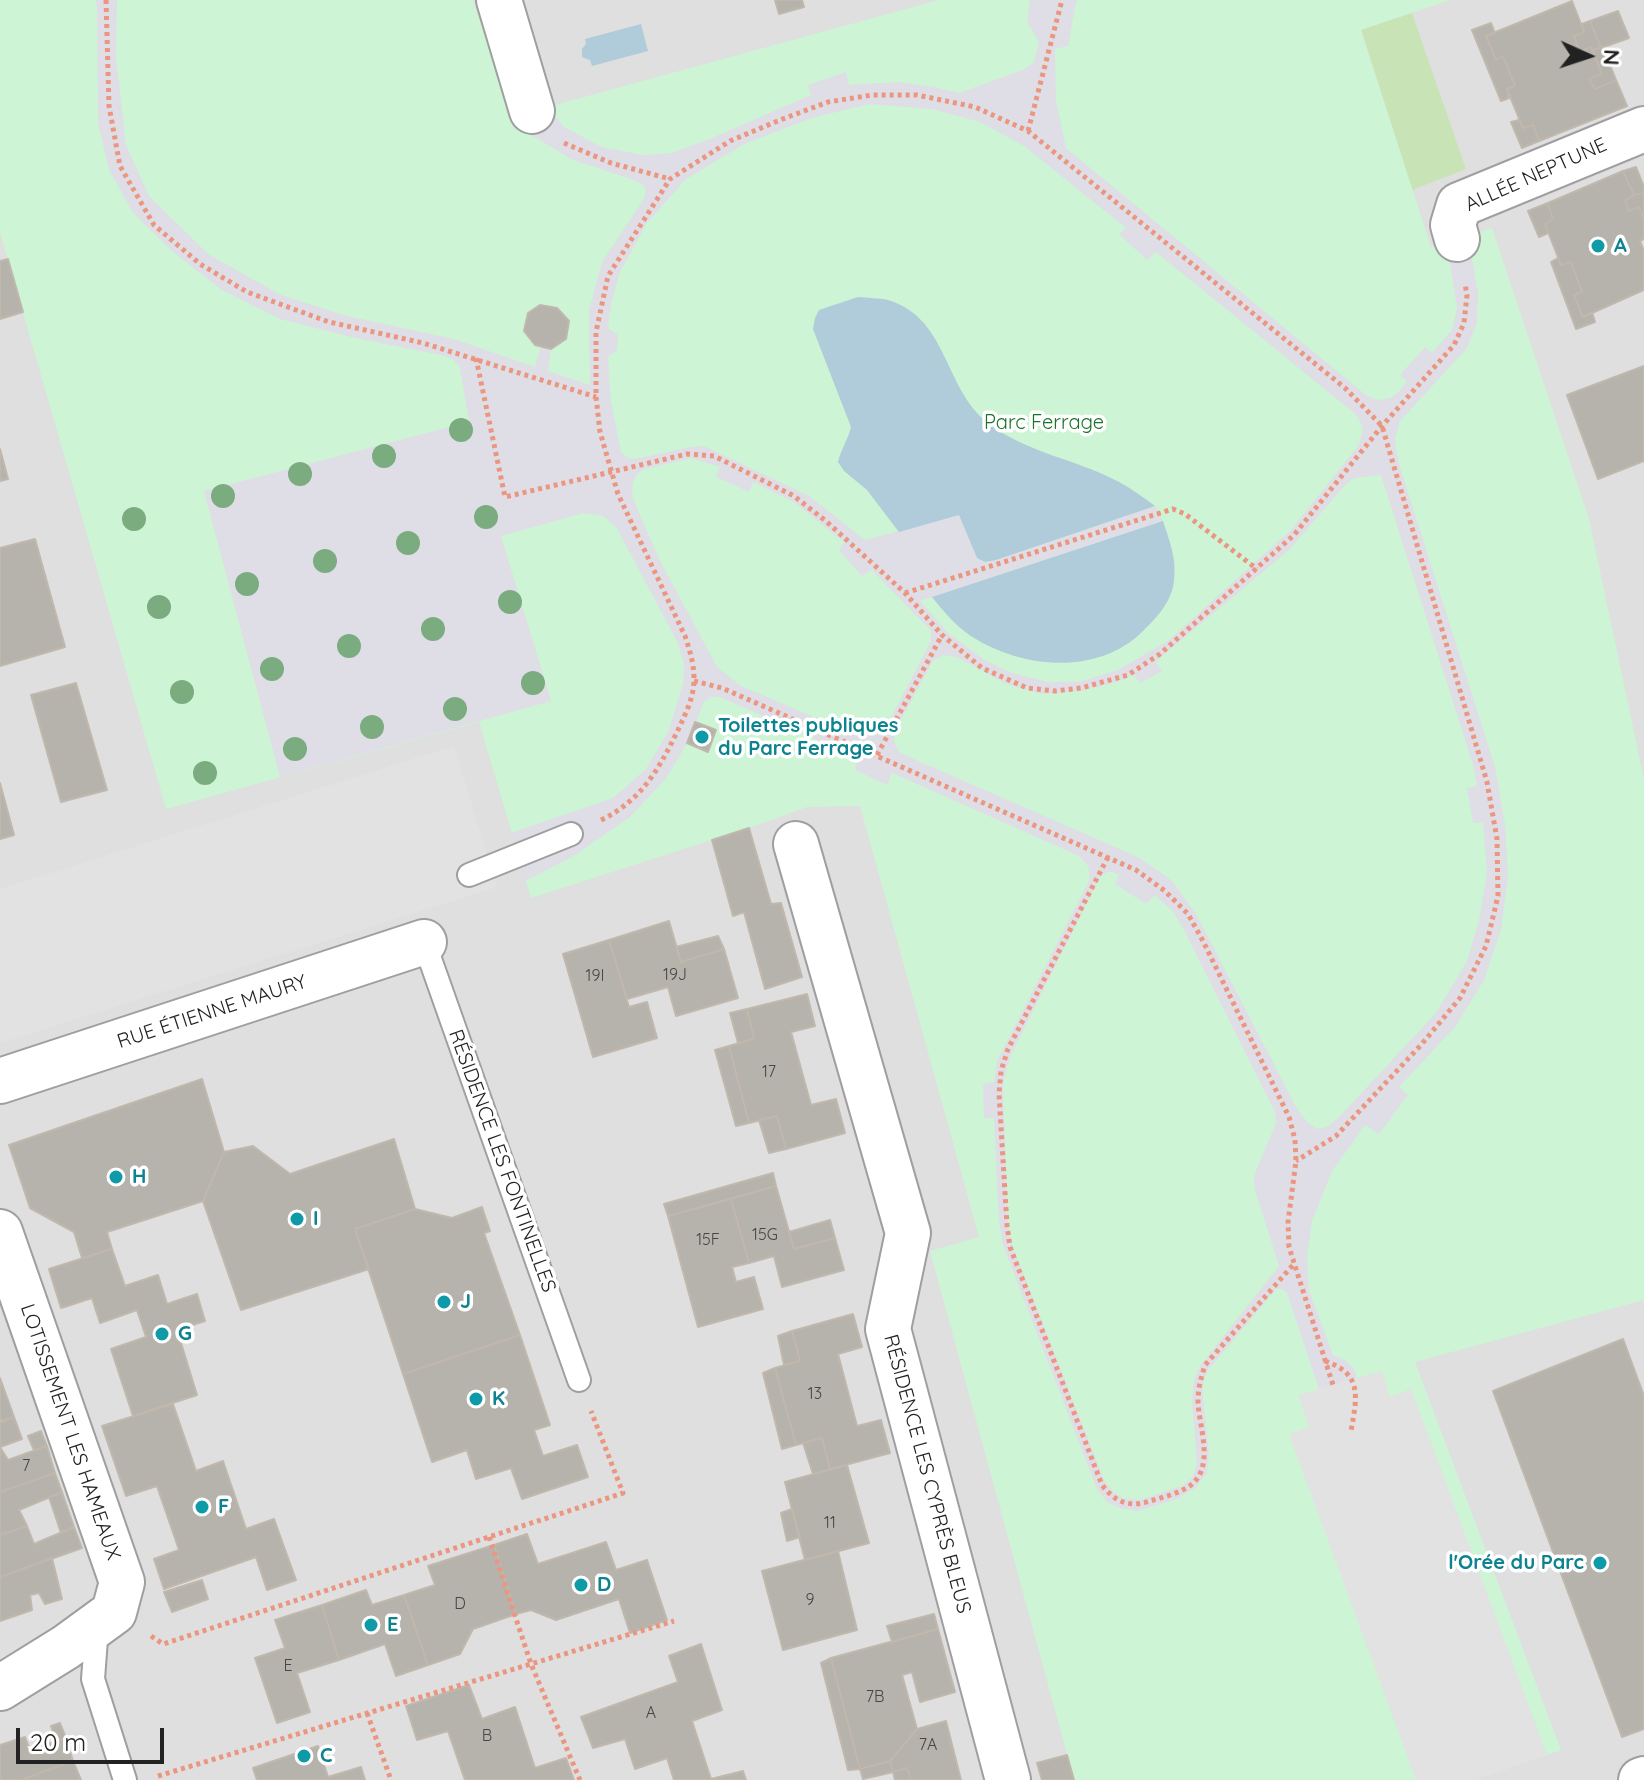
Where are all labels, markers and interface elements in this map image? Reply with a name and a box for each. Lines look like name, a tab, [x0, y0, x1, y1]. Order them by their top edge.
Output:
north arrow	[1548, 16, 1628, 96]
text: N	[1598, 48, 1626, 66]
street label: ALLÉE NEPTUNE	[1461, 133, 1611, 217]
place label: A	[1614, 234, 1627, 258]
marker: A	[1589, 237, 1607, 255]
park label: Parc Ferrage	[984, 411, 1104, 435]
place label: Toilettes publiques du Parc Ferrage	[718, 714, 898, 761]
marker: Toilettes publiques du Parc Ferrage	[693, 728, 711, 746]
house number: 19J	[663, 965, 687, 985]
house number: 19I	[586, 966, 604, 986]
street label: RUE ÉTIENNE MAURY	[114, 970, 310, 1054]
street label: RÉSIDENCE LES FONTINELLES	[443, 1026, 561, 1296]
house number: 17	[762, 1062, 776, 1082]
place label: H	[132, 1165, 146, 1189]
marker: H	[107, 1168, 125, 1186]
place label: I	[313, 1207, 318, 1231]
marker: I	[288, 1210, 306, 1228]
house number: 15G	[752, 1225, 778, 1245]
house number: 15F	[696, 1230, 720, 1250]
place label: J	[460, 1290, 471, 1314]
marker: J	[435, 1293, 453, 1311]
street label: LOTISSEMENT LES HAMEAUX	[15, 1301, 125, 1563]
place label: G	[178, 1322, 192, 1346]
marker: G	[153, 1325, 171, 1343]
street label: RÉSIDENCE LES CYPRÈS BLEUS	[878, 1332, 976, 1616]
house number: 13	[808, 1384, 822, 1404]
place label: K	[492, 1387, 505, 1411]
marker: K	[467, 1390, 485, 1408]
house number: 7	[22, 1456, 30, 1476]
place label: F	[218, 1495, 229, 1519]
marker: F	[193, 1498, 211, 1516]
house number: 11	[824, 1513, 836, 1533]
place label: l'Orée du Parc	[1448, 1551, 1584, 1575]
marker: l'Orée du Parc	[1591, 1554, 1609, 1572]
place label: D	[597, 1573, 611, 1597]
marker: D	[572, 1576, 590, 1594]
house number: 9	[806, 1590, 814, 1610]
house number: D	[454, 1594, 466, 1614]
place label: E	[387, 1613, 398, 1637]
marker: E	[362, 1616, 380, 1634]
house number: E	[283, 1656, 293, 1676]
house number: 7B	[866, 1687, 884, 1707]
house number: A	[646, 1703, 656, 1723]
scale bar	[20, 1712, 168, 1762]
house number: B	[482, 1726, 492, 1746]
text: 20 m	[30, 1727, 86, 1757]
house number: 7A	[919, 1735, 937, 1755]
place label: C	[320, 1744, 333, 1768]
marker: C	[295, 1747, 313, 1765]

